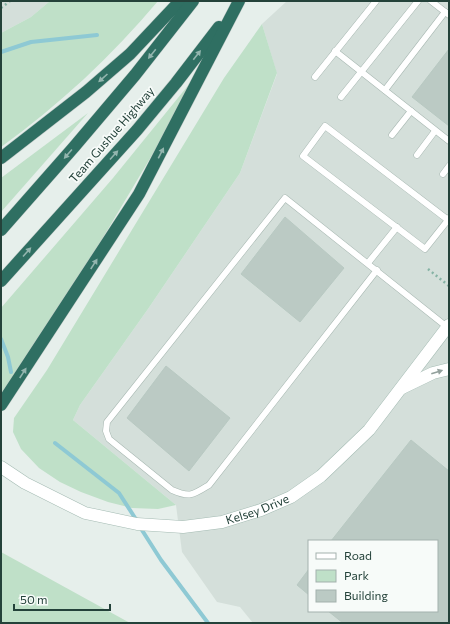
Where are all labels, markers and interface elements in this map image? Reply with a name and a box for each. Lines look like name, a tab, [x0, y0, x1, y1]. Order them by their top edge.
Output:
one-way arrow	[147, 48, 156, 59]
one-way arrow	[193, 50, 201, 61]
one-way arrow	[97, 73, 108, 82]
street label: Team Gushue Highway	[66, 84, 157, 185]
one-way arrow	[158, 147, 164, 158]
one-way arrow	[64, 148, 73, 159]
one-way arrow	[109, 150, 118, 160]
one-way arrow	[22, 247, 32, 257]
one-way arrow	[90, 259, 98, 269]
one-way arrow	[19, 367, 26, 378]
one-way arrow	[432, 369, 444, 375]
street label: Kelsey Drive	[224, 491, 291, 526]
legend	[308, 540, 438, 612]
text: Road	[344, 548, 372, 562]
text: Park	[344, 568, 370, 582]
scale bar	[14, 586, 110, 612]
text: Building	[344, 588, 388, 602]
text: 50 m	[20, 592, 48, 606]

